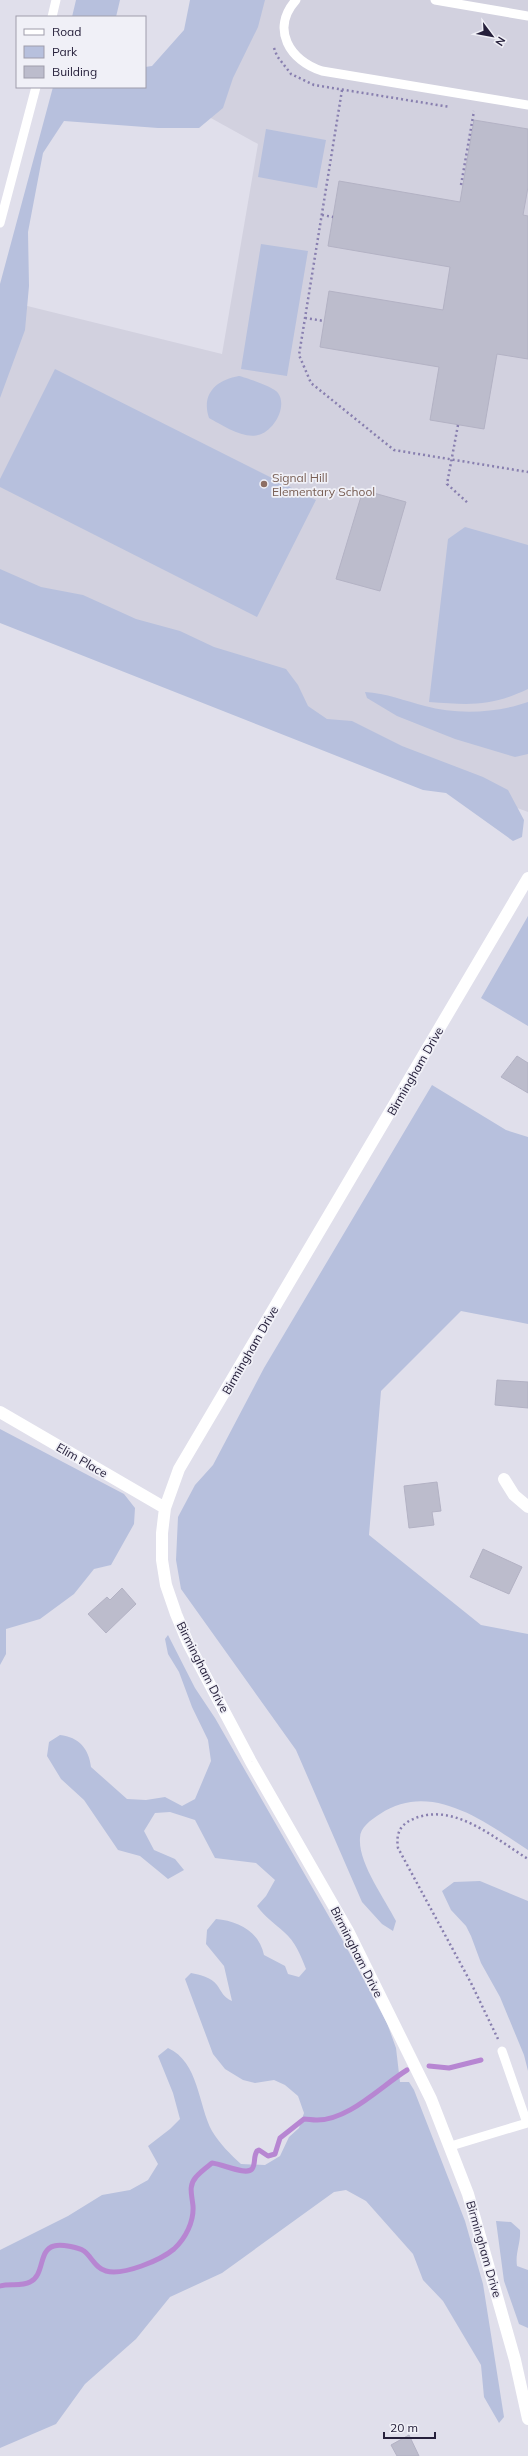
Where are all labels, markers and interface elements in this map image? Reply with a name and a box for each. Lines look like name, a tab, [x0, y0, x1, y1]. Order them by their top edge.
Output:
legend	[16, 16, 146, 88]
north arrow	[472, 16, 512, 56]
text: Road	[52, 24, 81, 39]
text: N	[492, 34, 509, 49]
text: Park	[52, 44, 78, 59]
text: Building	[52, 64, 97, 79]
place label: Signal Hill Elementary School	[272, 470, 375, 499]
marker: Signal Hill Elementary School	[259, 479, 269, 489]
street label: Birmingham Drive	[384, 1024, 446, 1118]
street label: Birmingham Drive	[219, 1303, 281, 1397]
street label: Elim Place	[54, 1439, 110, 1481]
street label: Birmingham Drive	[174, 1619, 232, 1715]
street label: Birmingham Drive	[328, 1904, 386, 2000]
street label: Birmingham Drive	[463, 2199, 505, 2299]
scale bar	[384, 2414, 435, 2440]
text: 20 m	[390, 2420, 418, 2435]

